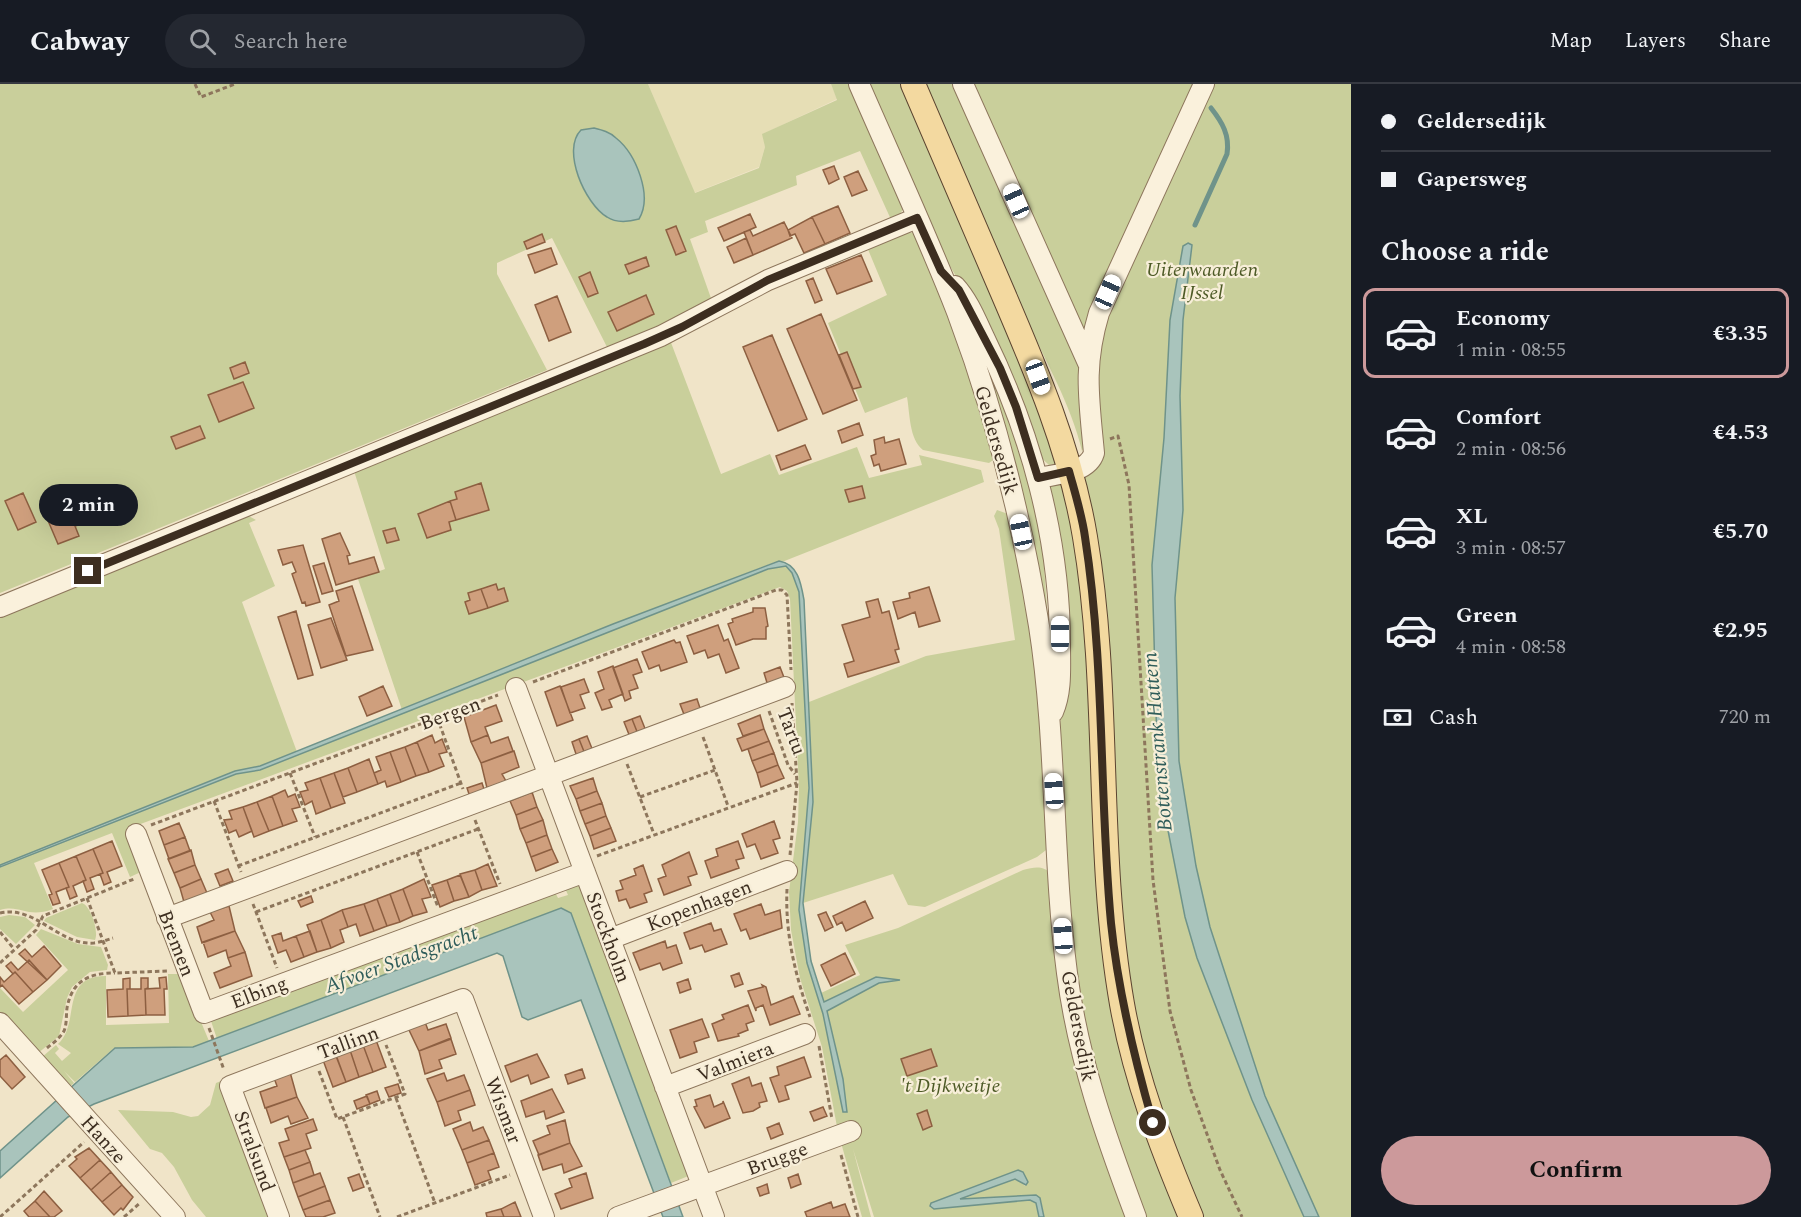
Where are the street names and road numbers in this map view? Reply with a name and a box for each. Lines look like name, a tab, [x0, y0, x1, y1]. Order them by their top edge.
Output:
street label: Geldersedijk	[966, 382, 1026, 499]
street label: Bergen	[416, 689, 485, 739]
street label: Tartu	[768, 703, 814, 759]
street label: Kopenhagen	[642, 872, 756, 940]
street label: Stockholm	[578, 888, 638, 987]
street label: Bremen	[150, 906, 202, 981]
street label: Elbing	[227, 968, 292, 1017]
street label: Geldersedijk	[1053, 968, 1104, 1084]
street label: Tallinn	[313, 1018, 383, 1068]
street label: Valmiera	[692, 1033, 778, 1090]
street label: Wismar	[477, 1073, 529, 1148]
street label: Stralsund	[226, 1107, 283, 1196]
street label: Hanze	[73, 1109, 133, 1171]
street label: Brugge	[742, 1134, 812, 1184]

